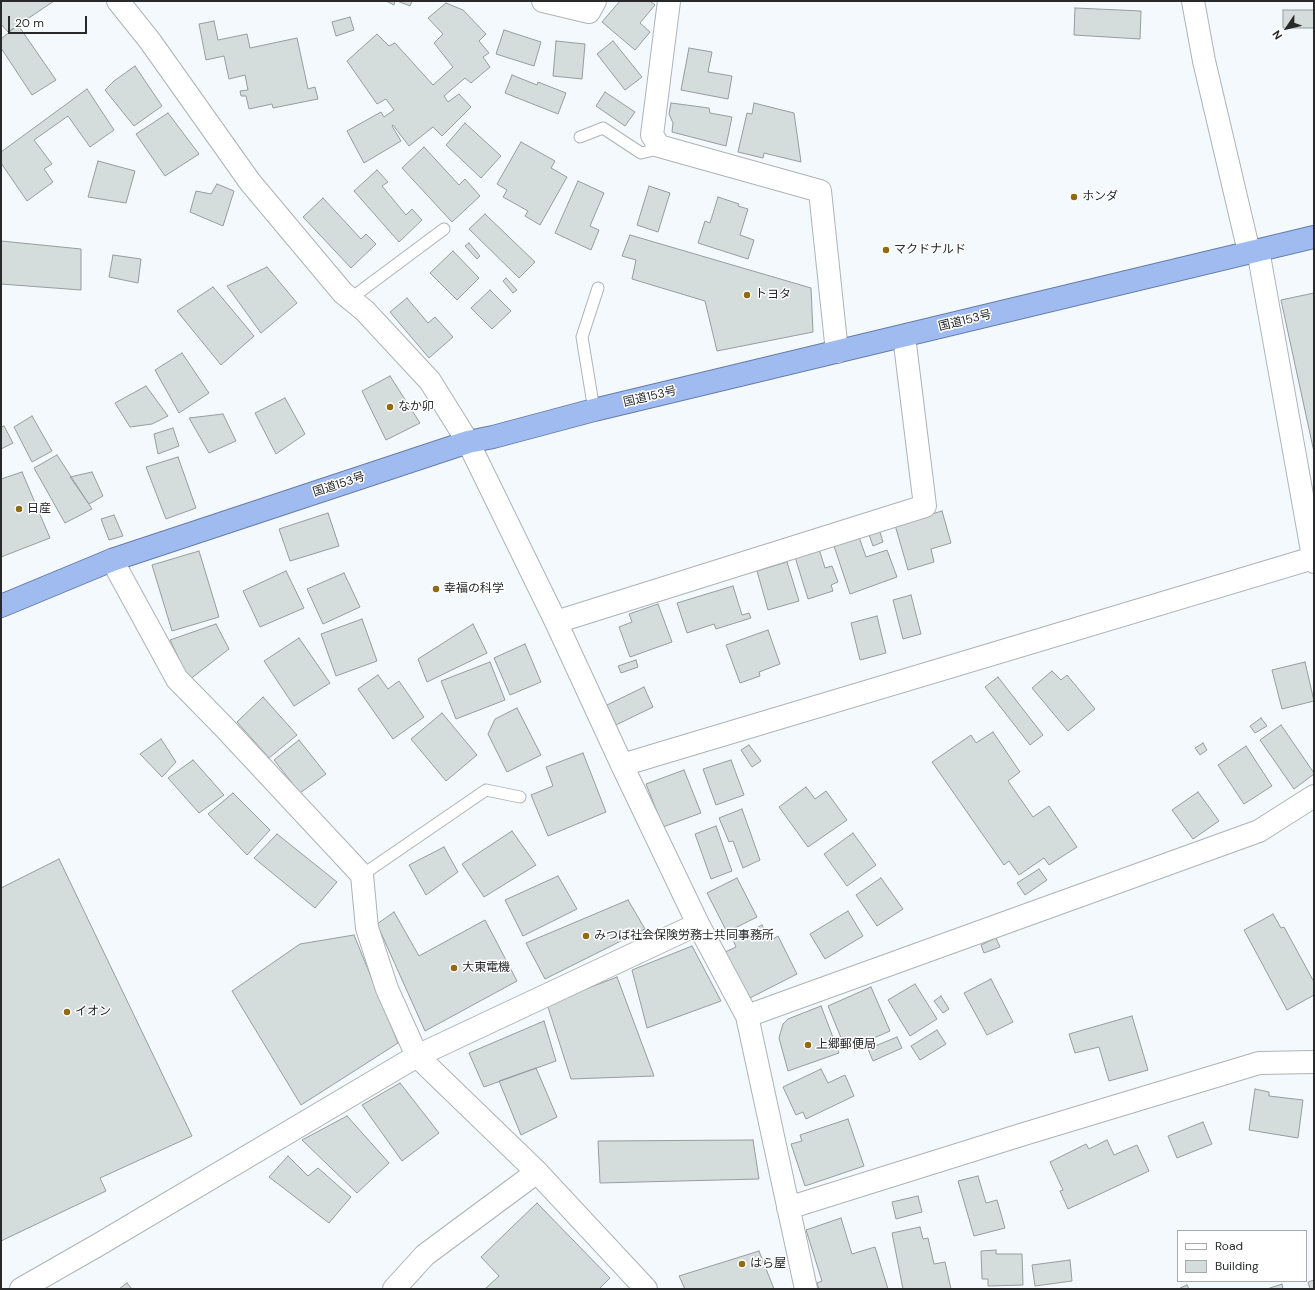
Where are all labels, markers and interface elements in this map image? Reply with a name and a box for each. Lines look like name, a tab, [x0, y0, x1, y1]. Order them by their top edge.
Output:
scale bar	[10, 8, 89, 34]
north arrow	[1267, 8, 1307, 48]
text: 20 m	[15, 15, 44, 31]
text: N	[1269, 28, 1285, 42]
place label: ホンダ	[1082, 190, 1118, 204]
marker: ホンダ	[1069, 192, 1079, 202]
place label: マクドナルド	[894, 243, 966, 257]
marker: マクドナルド	[881, 245, 891, 255]
place label: トヨタ	[755, 288, 791, 302]
marker: トヨタ	[742, 290, 752, 300]
street label: 国道153号	[937, 307, 993, 335]
street label: 国道153号	[622, 384, 678, 410]
place label: なか卯	[398, 400, 434, 414]
marker: なか卯	[385, 402, 395, 412]
street label: 国道153号	[311, 470, 367, 500]
place label: 日産	[27, 502, 51, 516]
marker: 日産	[14, 504, 24, 514]
place label: 幸福の科学	[444, 582, 504, 596]
marker: 幸福の科学	[431, 584, 441, 594]
place label: みつば社会保険労務士共同事務所	[594, 929, 774, 943]
marker: みつば社会保険労務士共同事務所	[581, 931, 591, 941]
place label: 大東電機	[462, 961, 510, 975]
marker: 大東電機	[449, 963, 459, 973]
place label: イオン	[75, 1005, 111, 1019]
marker: イオン	[62, 1007, 72, 1017]
place label: 上郷郵便局	[816, 1038, 876, 1052]
marker: 上郷郵便局	[803, 1040, 813, 1050]
legend	[1177, 1230, 1307, 1282]
text: Road	[1215, 1238, 1243, 1254]
place label: はら屋	[750, 1257, 786, 1271]
text: Building	[1215, 1258, 1259, 1274]
marker: はら屋	[737, 1259, 747, 1269]

